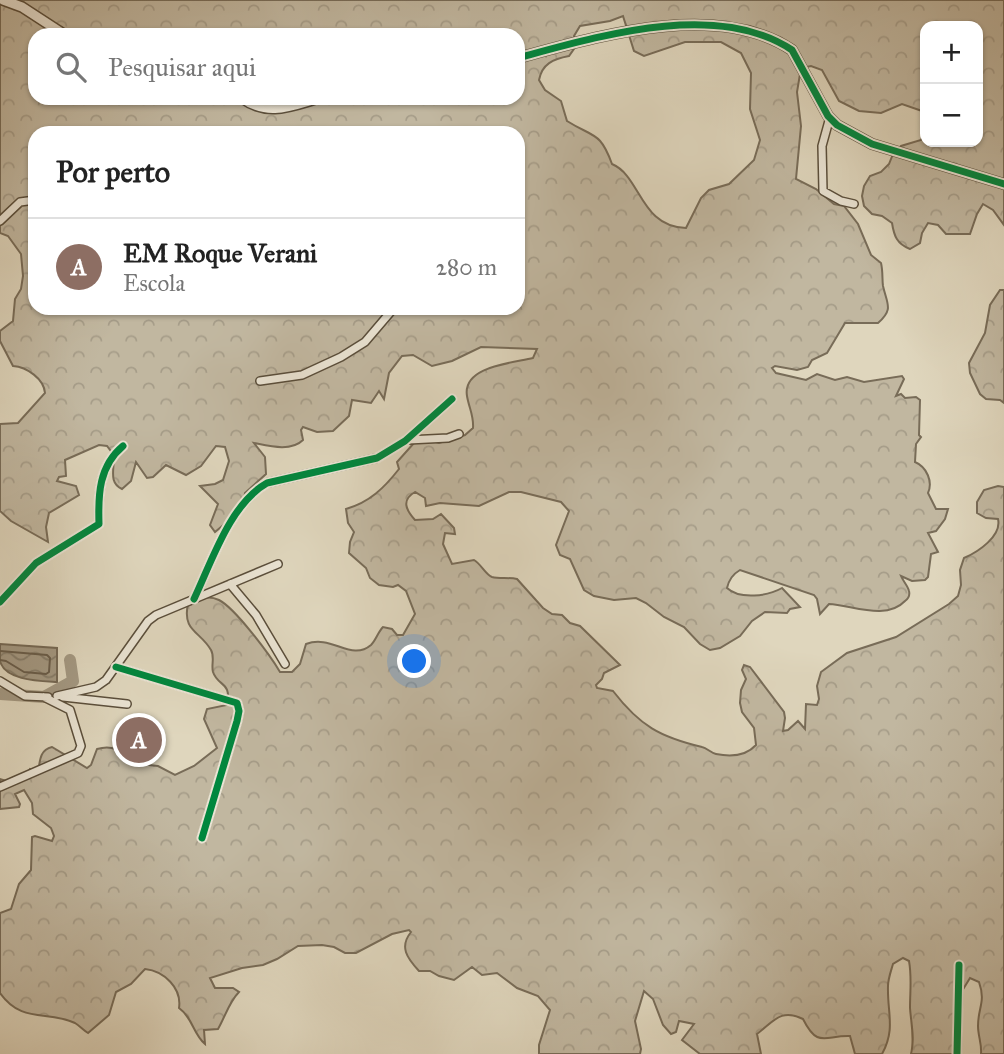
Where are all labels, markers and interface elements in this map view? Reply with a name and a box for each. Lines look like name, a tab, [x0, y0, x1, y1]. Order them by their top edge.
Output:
map controls	[920, 21, 983, 147]
button: +	[920, 21, 983, 84]
search box	[28, 28, 525, 105]
icon: search	[52, 48, 90, 86]
text: Pesquisar aqui	[108, 51, 256, 83]
button: −	[920, 84, 983, 147]
text: Por perto	[56, 154, 170, 190]
text: EM Roque Verani	[123, 237, 317, 269]
text: A	[71, 253, 87, 281]
text: 280 m	[436, 253, 497, 281]
text: Escola	[123, 269, 185, 297]
your location	[397, 644, 431, 678]
pin: A	[116, 714, 162, 766]

